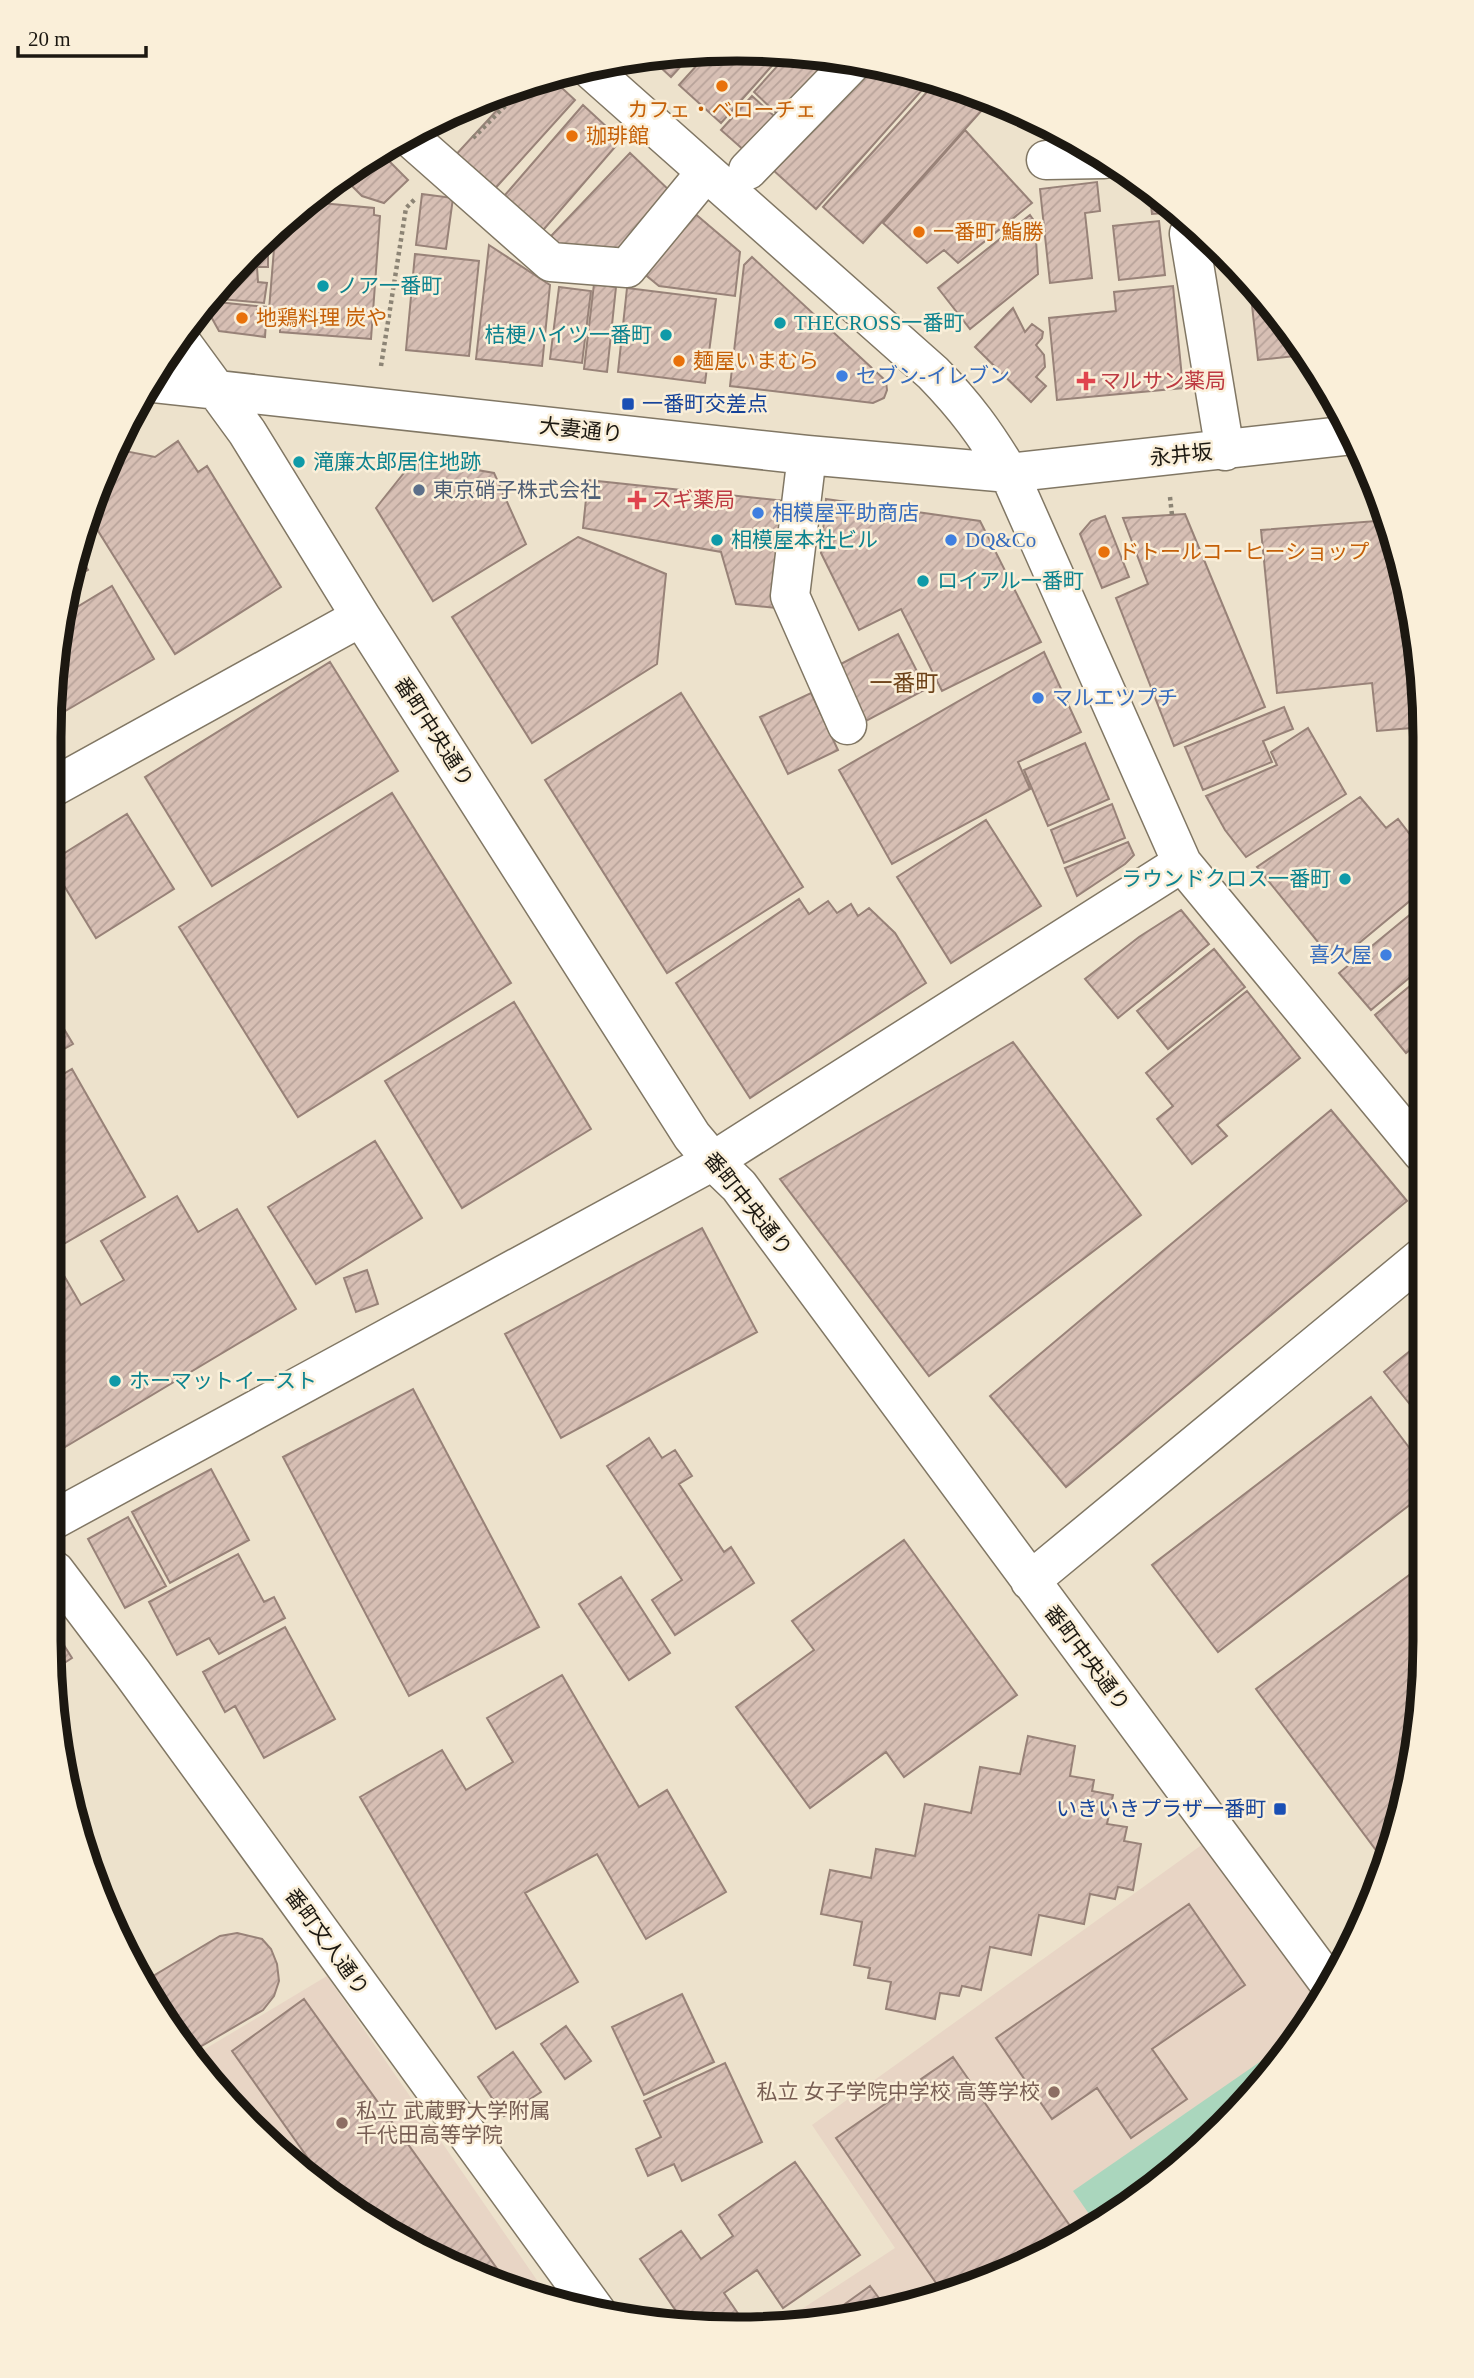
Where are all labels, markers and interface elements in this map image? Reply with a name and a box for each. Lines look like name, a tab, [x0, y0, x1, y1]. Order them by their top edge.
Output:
scale bar	[18, 14, 145, 58]
text: 20 m	[28, 27, 71, 51]
marker: カフェ・ベローチェ	[714, 78, 730, 94]
place label: カフェ・ベローチェ	[628, 98, 817, 122]
place label: 珈琲館	[586, 124, 649, 148]
marker: 珈琲館	[564, 128, 580, 144]
place label: 一番町 鮨勝	[933, 220, 1043, 244]
marker: 一番町 鮨勝	[911, 224, 927, 240]
place label: ノア一番町	[337, 274, 442, 298]
marker: ノア一番町	[315, 278, 331, 294]
place label: 地鶏料理 炭や	[256, 306, 387, 330]
marker: 地鶏料理 炭や	[234, 310, 250, 326]
place label: THECROSS一番町	[794, 311, 964, 335]
marker: THECROSS一番町	[772, 315, 788, 331]
place label: 桔梗ハイツ一番町	[484, 323, 652, 347]
marker: 桔梗ハイツ一番町	[658, 327, 674, 343]
place label: 麺屋いまむら	[693, 349, 819, 373]
marker: 麺屋いまむら	[671, 353, 687, 369]
place label: セブン-イレブン	[856, 364, 1010, 388]
marker: セブン-イレブン	[834, 368, 850, 384]
place label: マルサン薬局	[1100, 369, 1226, 393]
marker: マルサン薬局	[1078, 373, 1094, 389]
place label: 一番町交差点	[642, 392, 768, 416]
marker: 一番町交差点	[620, 396, 636, 412]
street label: 大妻通り	[538, 414, 624, 446]
street label: 永井坂	[1148, 440, 1214, 470]
place label: 滝廉太郎居住地跡	[313, 450, 481, 474]
marker: 滝廉太郎居住地跡	[291, 454, 307, 470]
place label: 東京硝子株式会社	[433, 478, 601, 502]
marker: 東京硝子株式会社	[411, 482, 427, 498]
place label: スギ薬局	[651, 488, 735, 512]
marker: スギ薬局	[629, 492, 645, 508]
place label: 相模屋平助商店	[772, 501, 919, 525]
marker: 相模屋平助商店	[750, 505, 766, 521]
place label: 相模屋本社ビル	[731, 528, 878, 552]
place label: DQ&Co	[965, 528, 1036, 552]
marker: 相模屋本社ビル	[709, 532, 725, 548]
marker: DQ&Co	[943, 532, 959, 548]
place label: ドトールコーヒーショップ	[1118, 540, 1369, 564]
marker: ドトールコーヒーショップ	[1096, 544, 1112, 560]
place label: ロイアル一番町	[937, 569, 1084, 593]
marker: ロイアル一番町	[915, 573, 931, 589]
district label: 一番町	[870, 671, 939, 696]
street label: 番町中央通り	[390, 673, 478, 791]
place label: マルエツプチ	[1052, 686, 1178, 710]
marker: マルエツプチ	[1030, 690, 1046, 706]
place label: ラウンドクロス一番町	[1121, 867, 1331, 891]
marker: ラウンドクロス一番町	[1337, 871, 1353, 887]
place label: 喜久屋	[1309, 943, 1372, 967]
marker: 喜久屋	[1378, 947, 1394, 963]
street label: 番町中央通り	[699, 1147, 797, 1261]
place label: ホーマットイースト	[129, 1369, 317, 1393]
marker: ホーマットイースト	[107, 1373, 123, 1389]
street label: 番町中央通り	[1040, 1600, 1134, 1716]
place label: いきいきプラザ一番町	[1056, 1797, 1266, 1821]
marker: いきいきプラザ一番町	[1272, 1801, 1288, 1817]
street label: 番町文人通り	[280, 1884, 374, 2000]
place label: 私立 女子学院中学校 高等学校	[757, 2080, 1040, 2104]
marker: 私立 女子学院中学校 高等学校	[1046, 2084, 1062, 2100]
place label: 私立 武蔵野大学附属 千代田高等学院	[356, 2099, 550, 2147]
marker: 私立 武蔵野大学附属 千代田高等学院	[334, 2115, 350, 2131]

